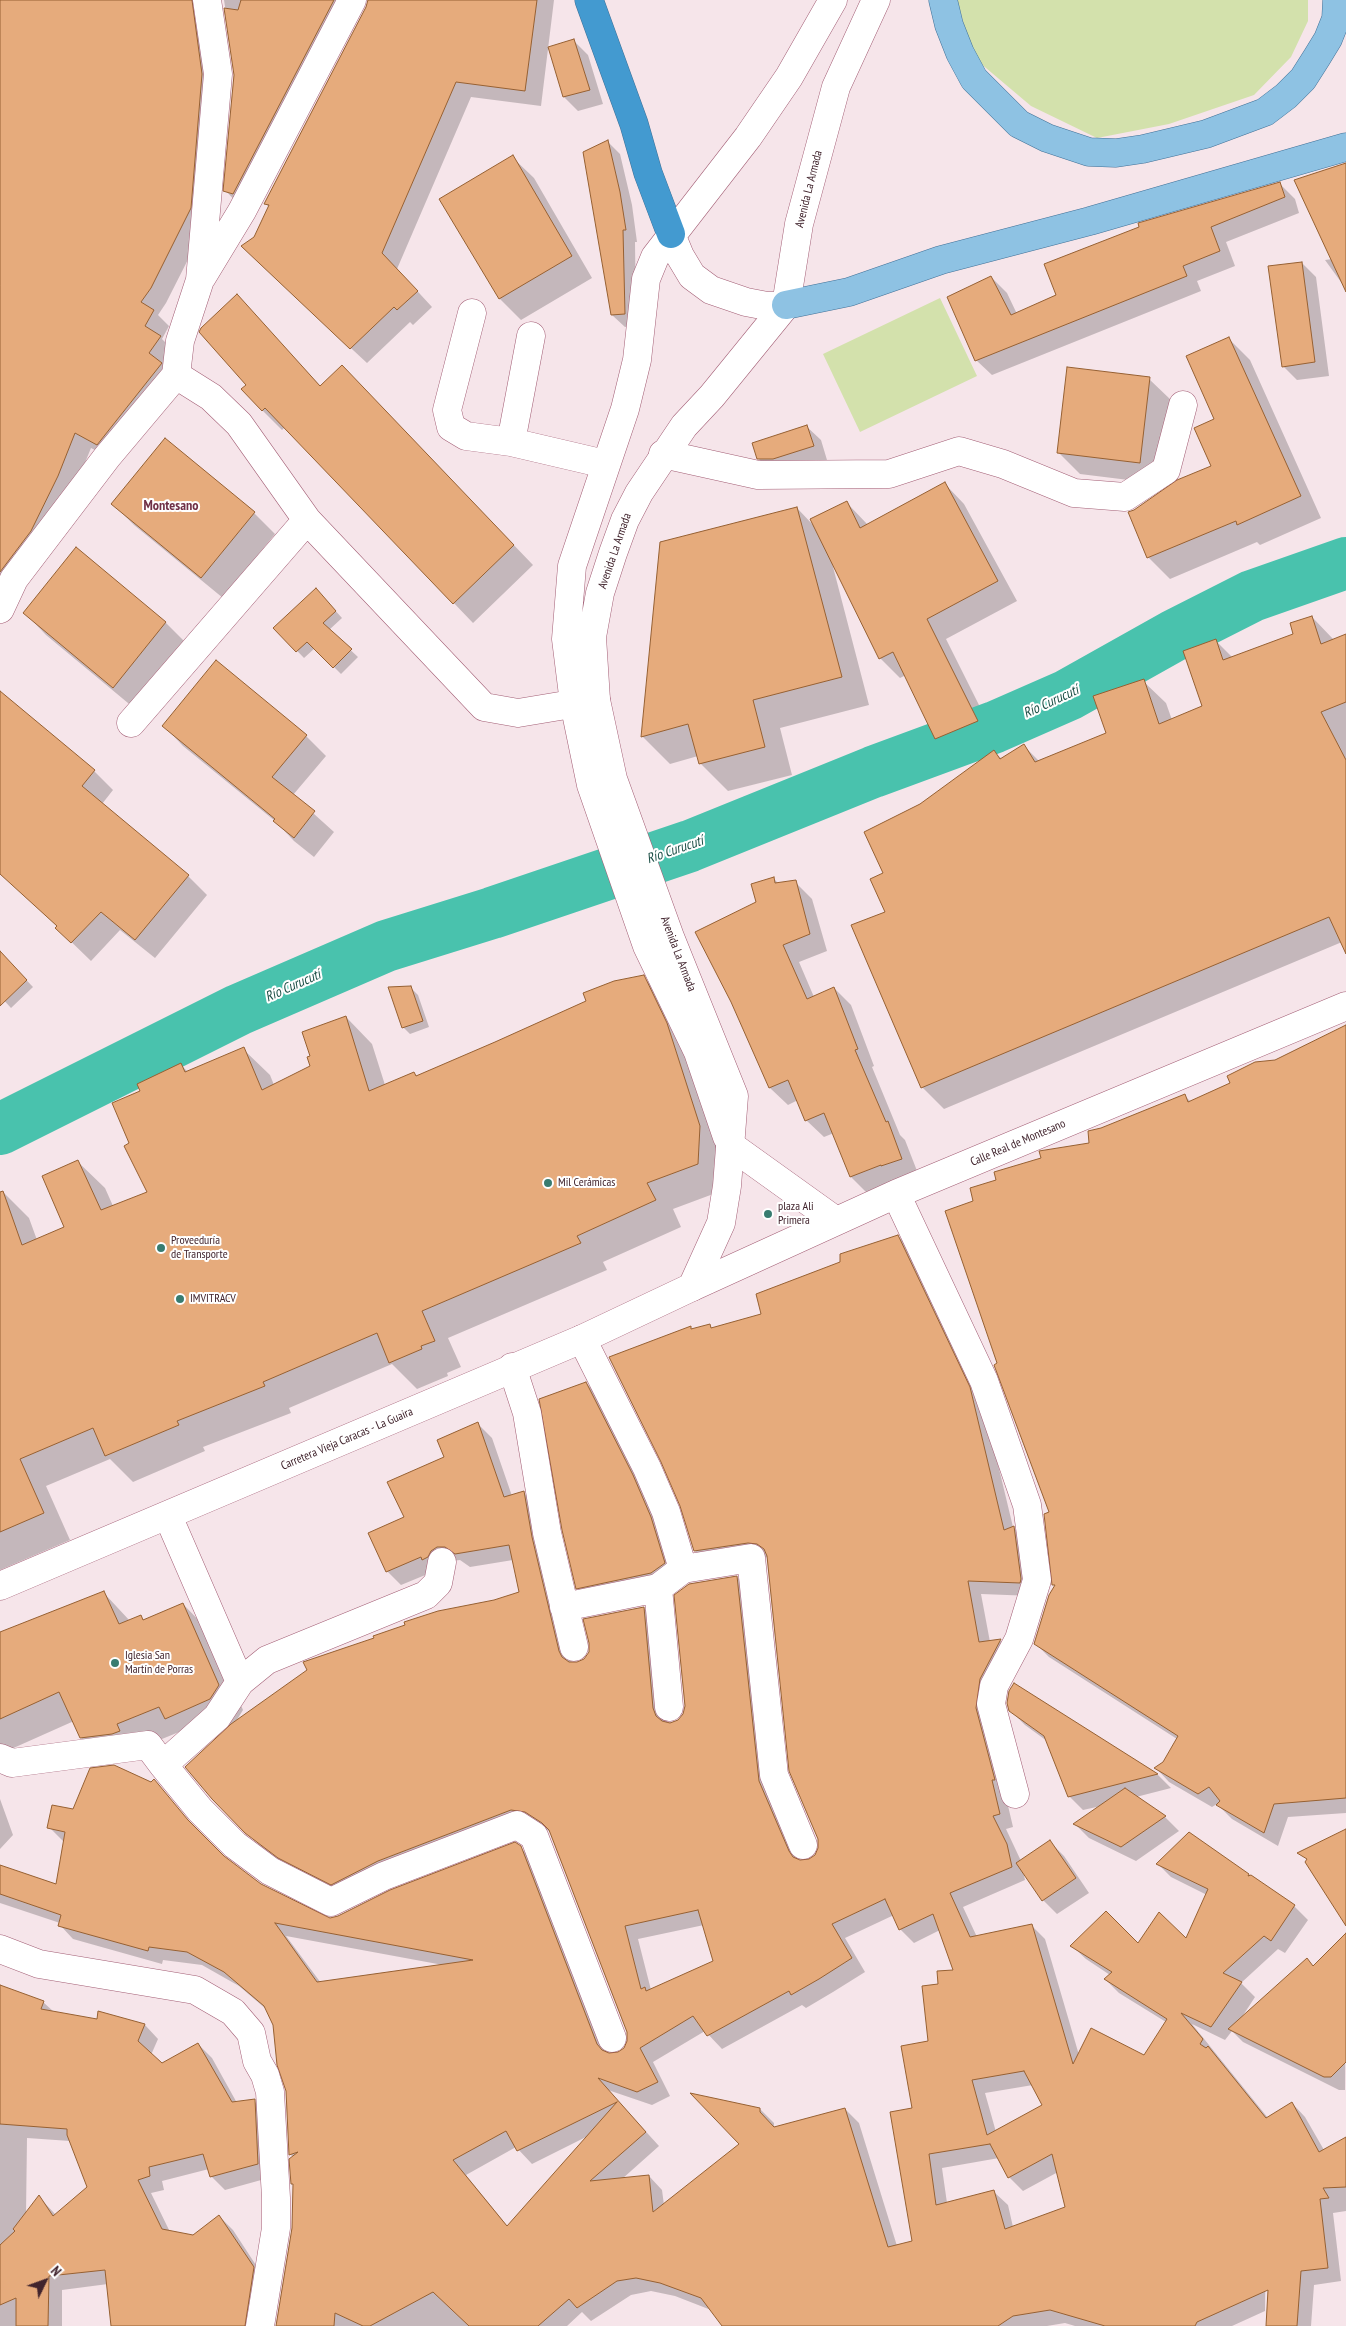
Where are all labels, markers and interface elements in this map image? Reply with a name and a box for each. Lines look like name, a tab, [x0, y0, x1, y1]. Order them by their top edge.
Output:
street label: Avenida La Armada	[792, 149, 826, 229]
district label: Montesano	[143, 498, 199, 514]
street label: Avenida La Armada	[595, 511, 635, 591]
water label: Río Curucutí	[1021, 682, 1081, 722]
water label: Río Curucutí	[644, 832, 706, 868]
street label: Avenida La Armada	[657, 915, 699, 993]
water label: Río Curucutí	[263, 966, 323, 1006]
street label: Calle Real de Montesano	[968, 1116, 1068, 1170]
place label: Mil Cerámicas	[558, 1176, 615, 1190]
marker: Mil Cerámicas	[542, 1177, 554, 1189]
place label: plaza Ali Primera	[778, 1200, 814, 1228]
marker: plaza Ali Primera	[762, 1208, 774, 1220]
place label: Proveeduría de Transporte	[171, 1234, 228, 1262]
marker: Proveeduría de Transporte	[155, 1242, 167, 1254]
place label: IMVITRACV	[190, 1292, 236, 1306]
marker: IMVITRACV	[174, 1293, 186, 1305]
street label: Carretera Vieja Caracas - La Guaira	[279, 1405, 415, 1473]
place label: Iglesia San Martín de Porras	[125, 1649, 193, 1677]
marker: Iglesia San Martín de Porras	[109, 1657, 121, 1669]
north arrow	[20, 2256, 70, 2306]
text: N	[47, 2262, 65, 2280]

